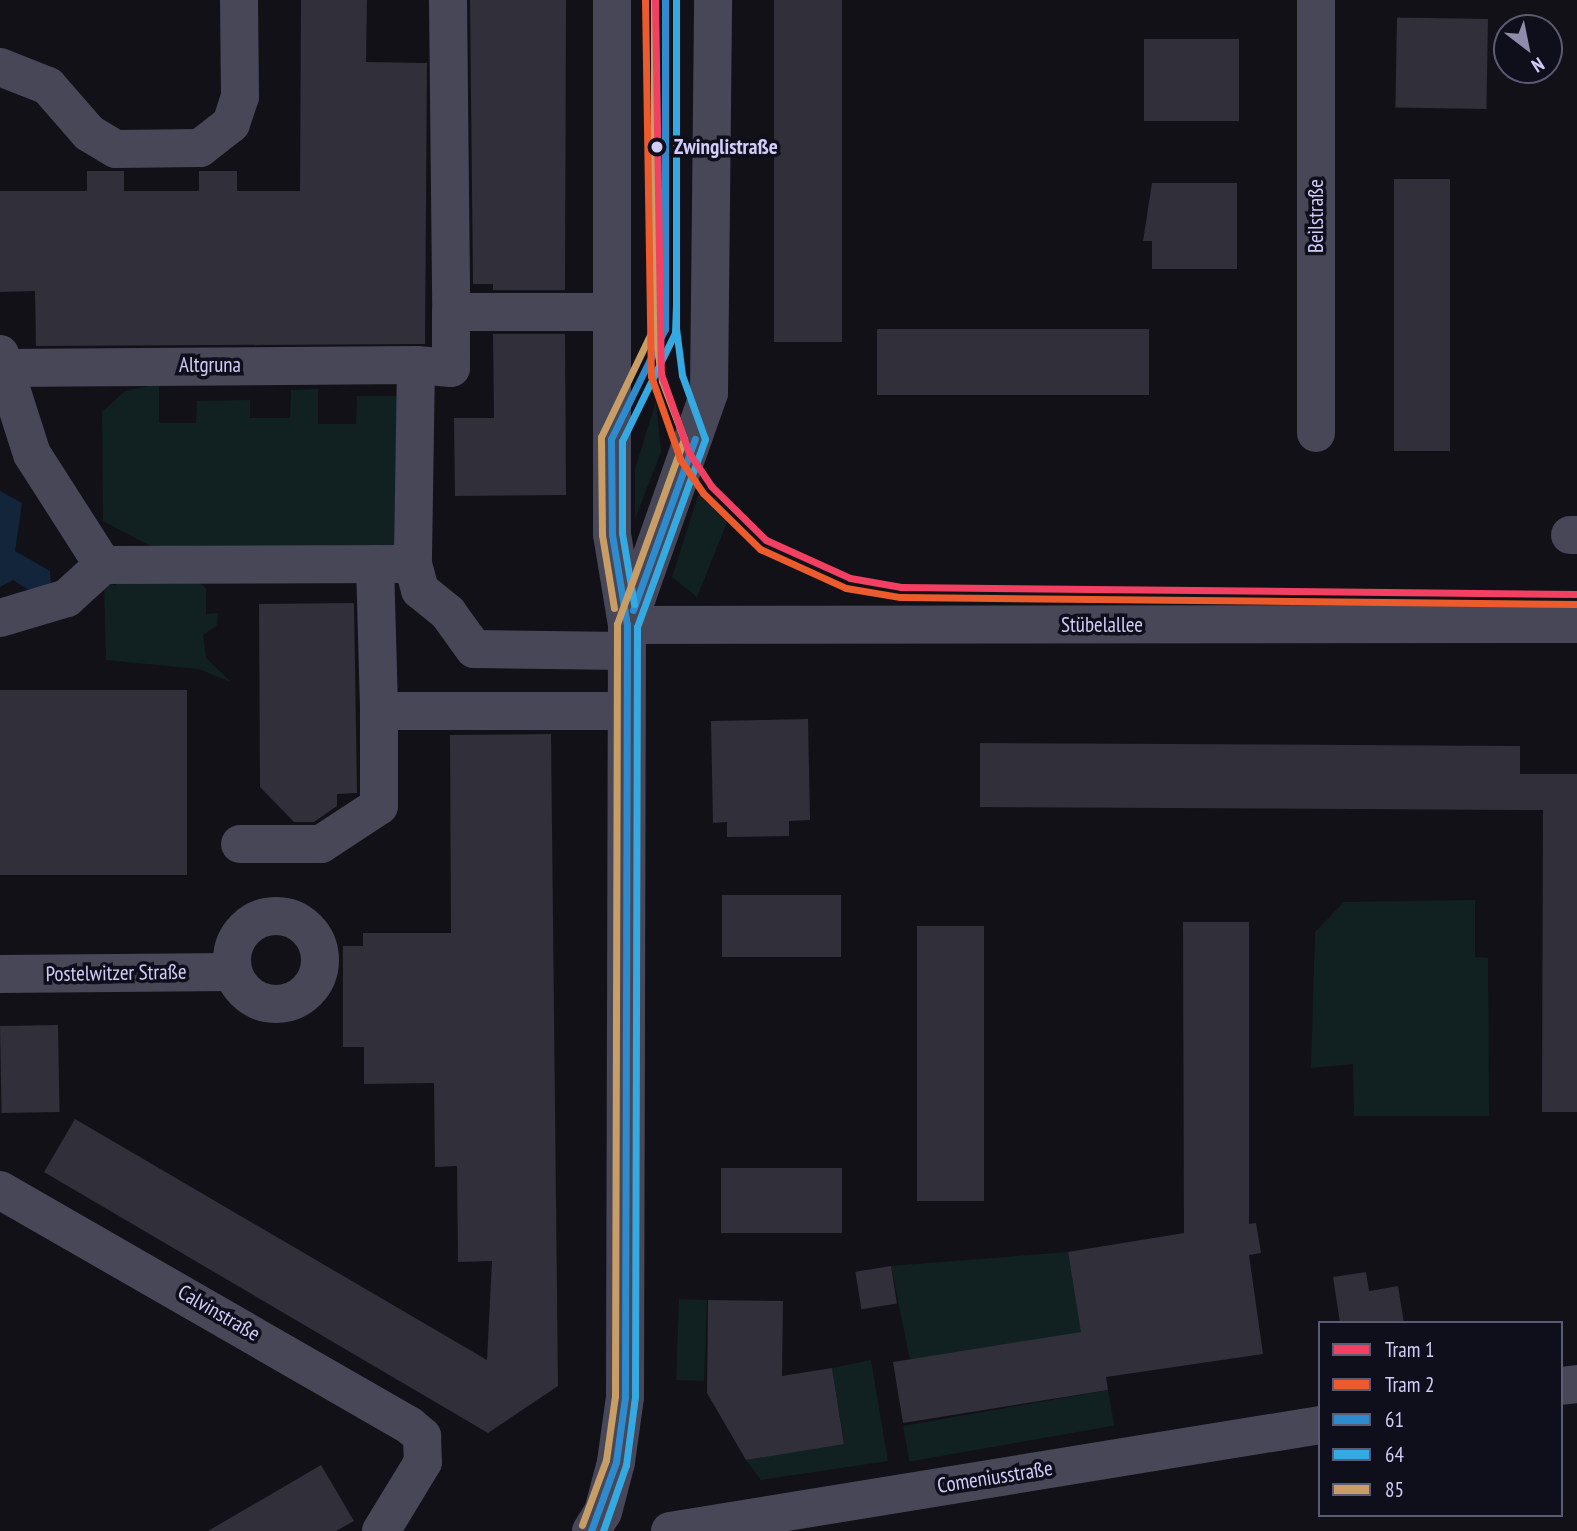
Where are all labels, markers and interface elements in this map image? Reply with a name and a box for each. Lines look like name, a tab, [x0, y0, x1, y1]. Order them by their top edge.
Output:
north arrow	[1493, 14, 1563, 84]
text: N	[1527, 52, 1549, 78]
place label: Zwinglistraße	[674, 134, 778, 160]
marker: Zwinglistraße	[646, 136, 668, 158]
street label: Beilstraße	[1303, 179, 1329, 253]
street label: Altgruna	[179, 352, 241, 378]
street label: Stübelallee	[1061, 612, 1143, 638]
street label: Postelwitzer Straße	[45, 959, 187, 987]
street label: Calvinstraße	[174, 1279, 264, 1347]
legend	[1318, 1321, 1563, 1517]
text: Tram 1	[1385, 1336, 1434, 1363]
text: Tram 2	[1385, 1371, 1434, 1398]
text: 61	[1385, 1406, 1404, 1433]
text: 64	[1385, 1441, 1404, 1468]
street label: Comeniusstraße	[936, 1455, 1054, 1499]
text: 85	[1385, 1476, 1404, 1503]

